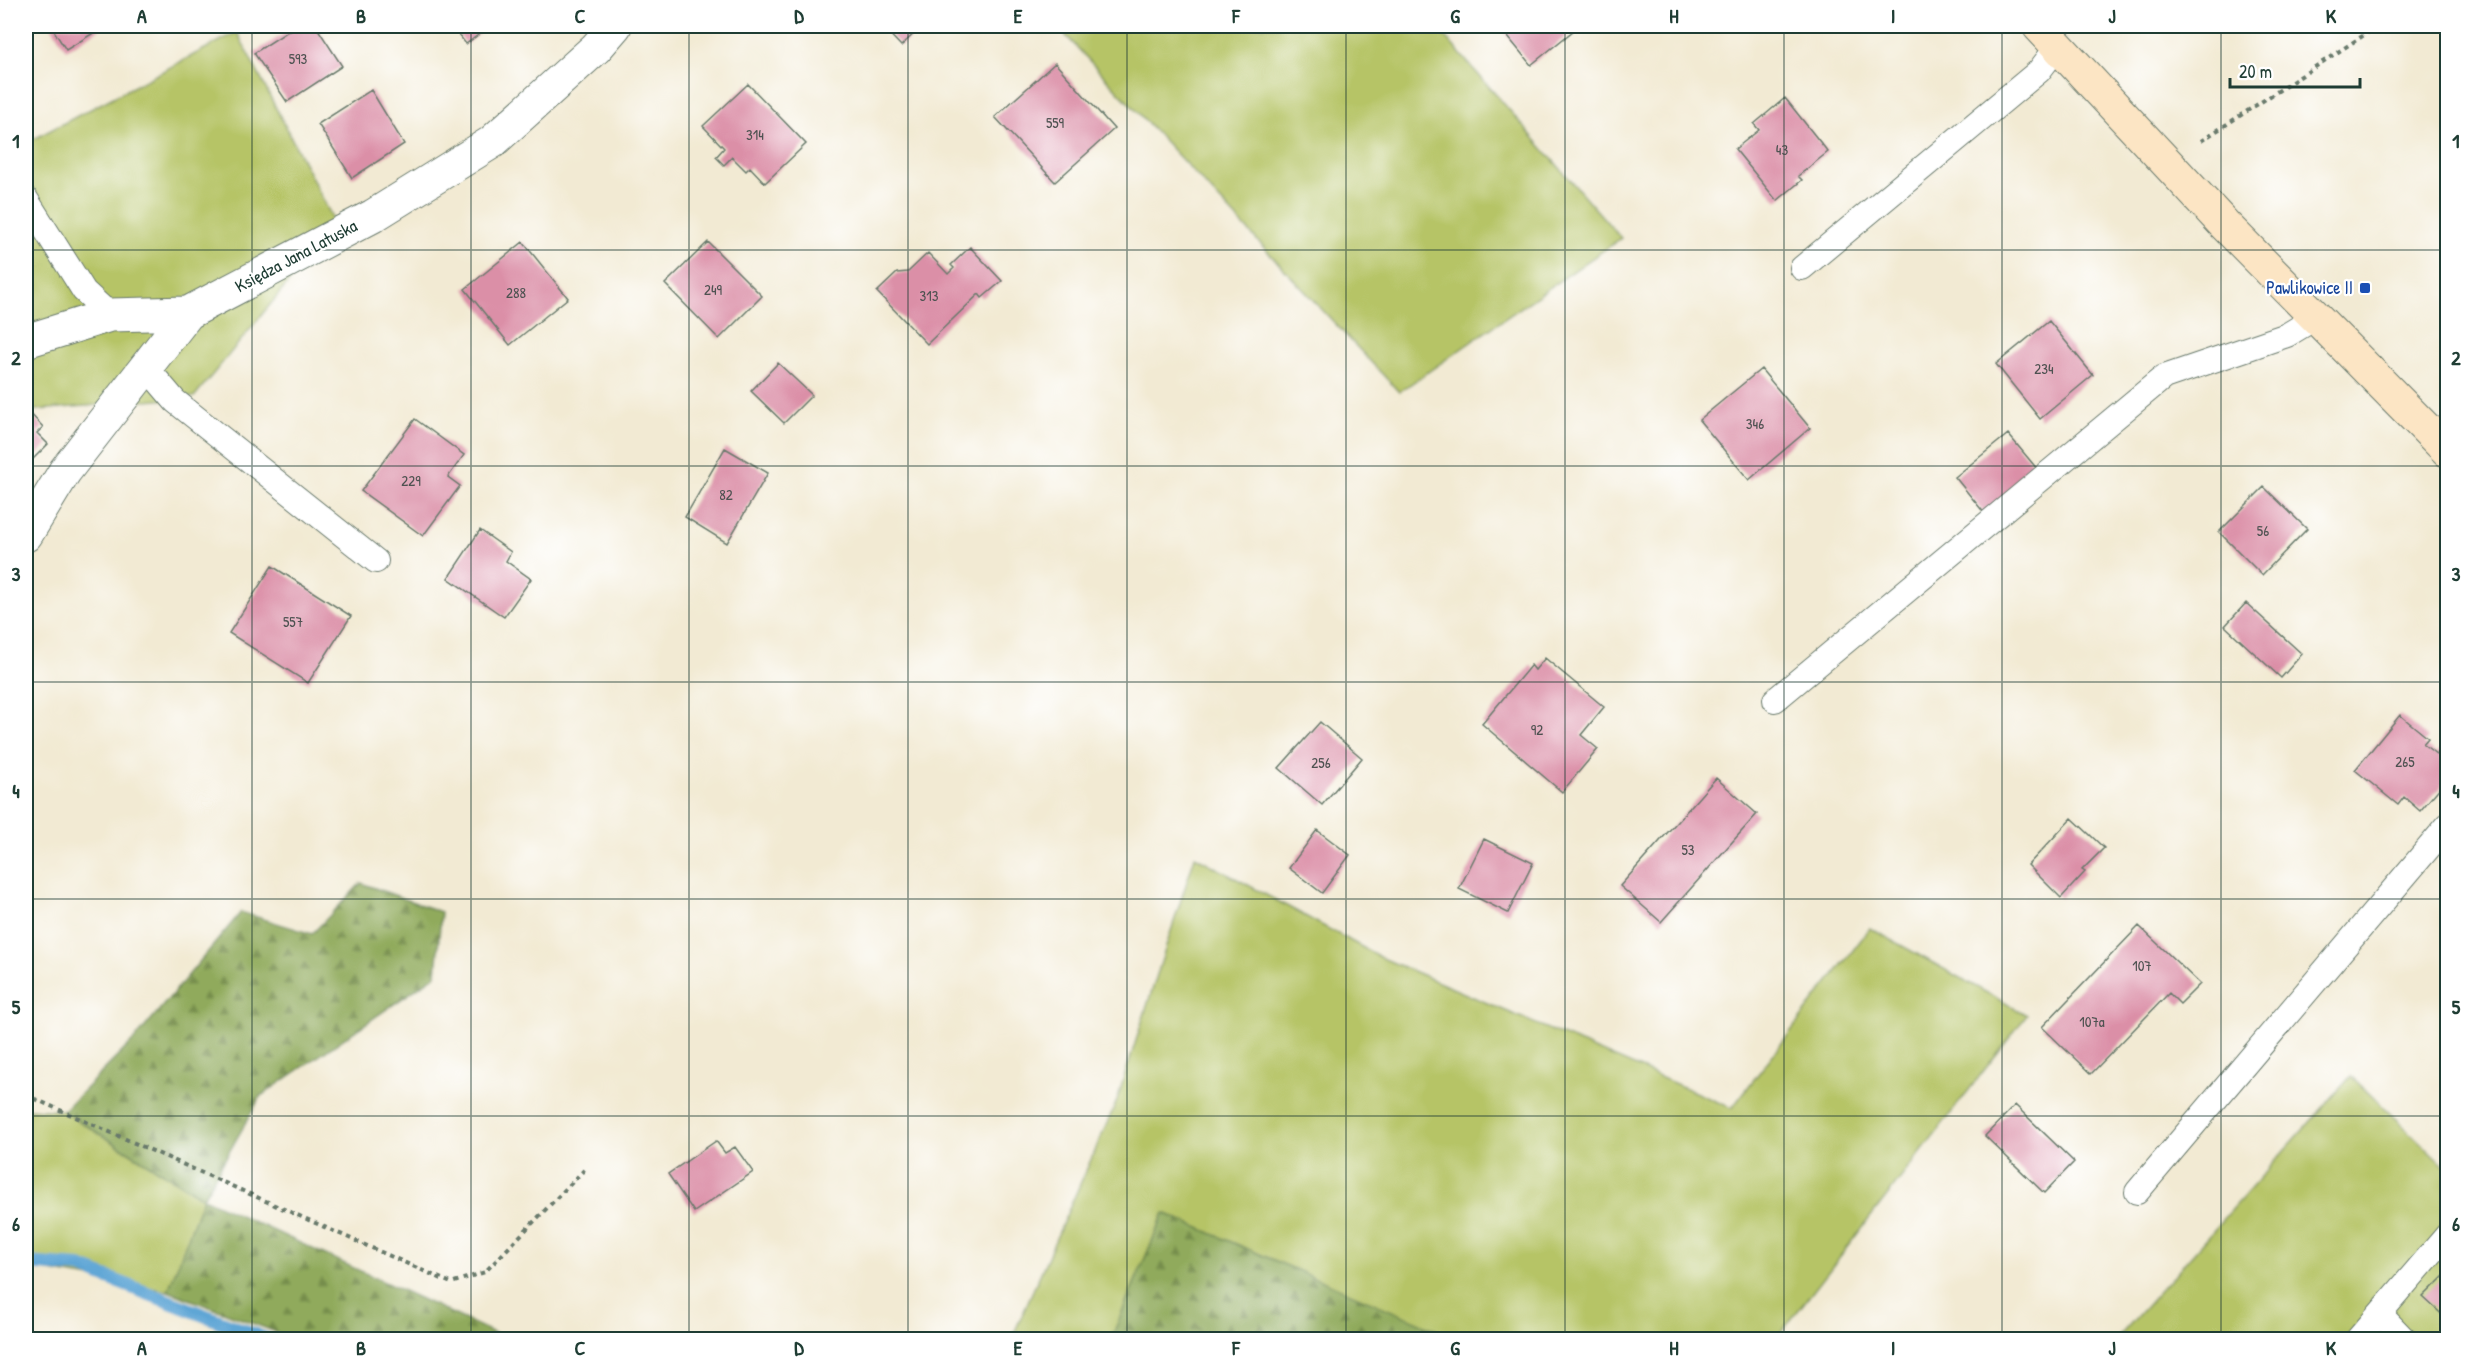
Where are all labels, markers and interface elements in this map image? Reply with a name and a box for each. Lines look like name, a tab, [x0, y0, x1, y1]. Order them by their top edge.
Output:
text: A	[137, 2, 147, 29]
text: B	[356, 2, 366, 29]
text: C	[575, 2, 586, 29]
text: D	[794, 2, 804, 29]
text: E	[1014, 2, 1023, 29]
text: F	[1231, 2, 1241, 29]
text: G	[1450, 2, 1460, 29]
text: H	[1669, 2, 1679, 29]
text: I	[1891, 2, 1895, 29]
text: J	[2108, 2, 2116, 29]
text: K	[2326, 2, 2337, 29]
house number: 593	[289, 48, 308, 69]
scale bar	[2230, 51, 2360, 89]
text: 20 m	[2239, 59, 2272, 84]
house number: 559	[1046, 112, 1065, 133]
house number: 314	[746, 124, 764, 145]
text: 1	[12, 127, 20, 154]
text: 1	[2452, 127, 2460, 154]
house number: 43	[1776, 139, 1788, 160]
street label: Księdza Jana Latuska	[230, 213, 361, 298]
place label: Pawlikowice II	[2266, 275, 2353, 300]
house number: 249	[704, 279, 723, 300]
marker: Pawlikowice II	[2358, 281, 2372, 295]
house number: 288	[506, 282, 526, 303]
house number: 313	[920, 285, 939, 306]
text: 2	[11, 344, 21, 371]
text: 2	[2451, 344, 2461, 371]
house number: 234	[2034, 358, 2054, 379]
house number: 346	[1746, 413, 1764, 434]
house number: 229	[401, 470, 421, 491]
house number: 82	[719, 484, 733, 505]
house number: 56	[2257, 520, 2269, 541]
text: 3	[12, 560, 21, 587]
text: 3	[2452, 560, 2461, 587]
house number: 557	[283, 611, 303, 632]
house number: 92	[1531, 719, 1543, 740]
house number: 265	[2395, 751, 2415, 772]
house number: 256	[1311, 752, 1331, 773]
text: 4	[12, 777, 20, 804]
text: 4	[2452, 777, 2460, 804]
house number: 53	[1681, 839, 1695, 860]
house number: 107	[2132, 955, 2152, 976]
text: 5	[12, 993, 21, 1020]
text: 5	[2452, 993, 2461, 1020]
house number: 107a	[2079, 1011, 2105, 1032]
text: 6	[12, 1210, 20, 1237]
text: 6	[2452, 1210, 2460, 1237]
text: A	[137, 1334, 147, 1361]
text: B	[356, 1334, 366, 1361]
text: C	[575, 1334, 586, 1361]
text: D	[794, 1334, 804, 1361]
text: E	[1014, 1334, 1023, 1361]
text: F	[1231, 1334, 1241, 1361]
text: G	[1450, 1334, 1460, 1361]
text: H	[1669, 1334, 1679, 1361]
text: I	[1891, 1334, 1895, 1361]
text: J	[2108, 1334, 2116, 1361]
text: K	[2326, 1334, 2337, 1361]

